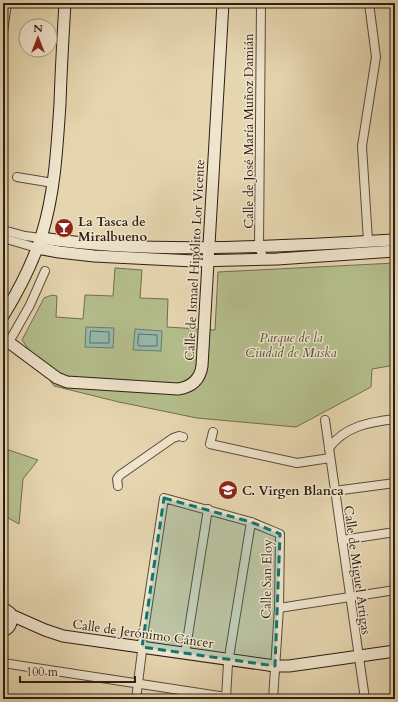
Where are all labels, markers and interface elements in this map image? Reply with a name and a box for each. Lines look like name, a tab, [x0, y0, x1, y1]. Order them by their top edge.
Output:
north arrow	[18, 18, 58, 58]
text: N	[33, 21, 43, 36]
street label: Calle de José María Muñoz Damián	[240, 33, 258, 229]
street label: Calle de Ismael Hipólito Lor Vicente	[181, 159, 209, 361]
place label: La Tasca de Miralbueno	[78, 213, 147, 246]
bar icon: La Tasca de Miralbueno	[53, 217, 75, 239]
park label: Parque de la Ciudad de Maska	[245, 329, 337, 362]
school or university icon: C. Virgen Blanca	[217, 479, 239, 501]
place label: C. Virgen Blanca	[242, 482, 344, 500]
street label: Calle de Miguel Artigas	[339, 505, 375, 636]
street label: Calle San Eloy	[257, 539, 277, 619]
street label: Calle de Jerónimo Cáncer	[71, 615, 215, 653]
scale bar	[20, 658, 135, 684]
text: 100 m	[26, 664, 59, 680]

